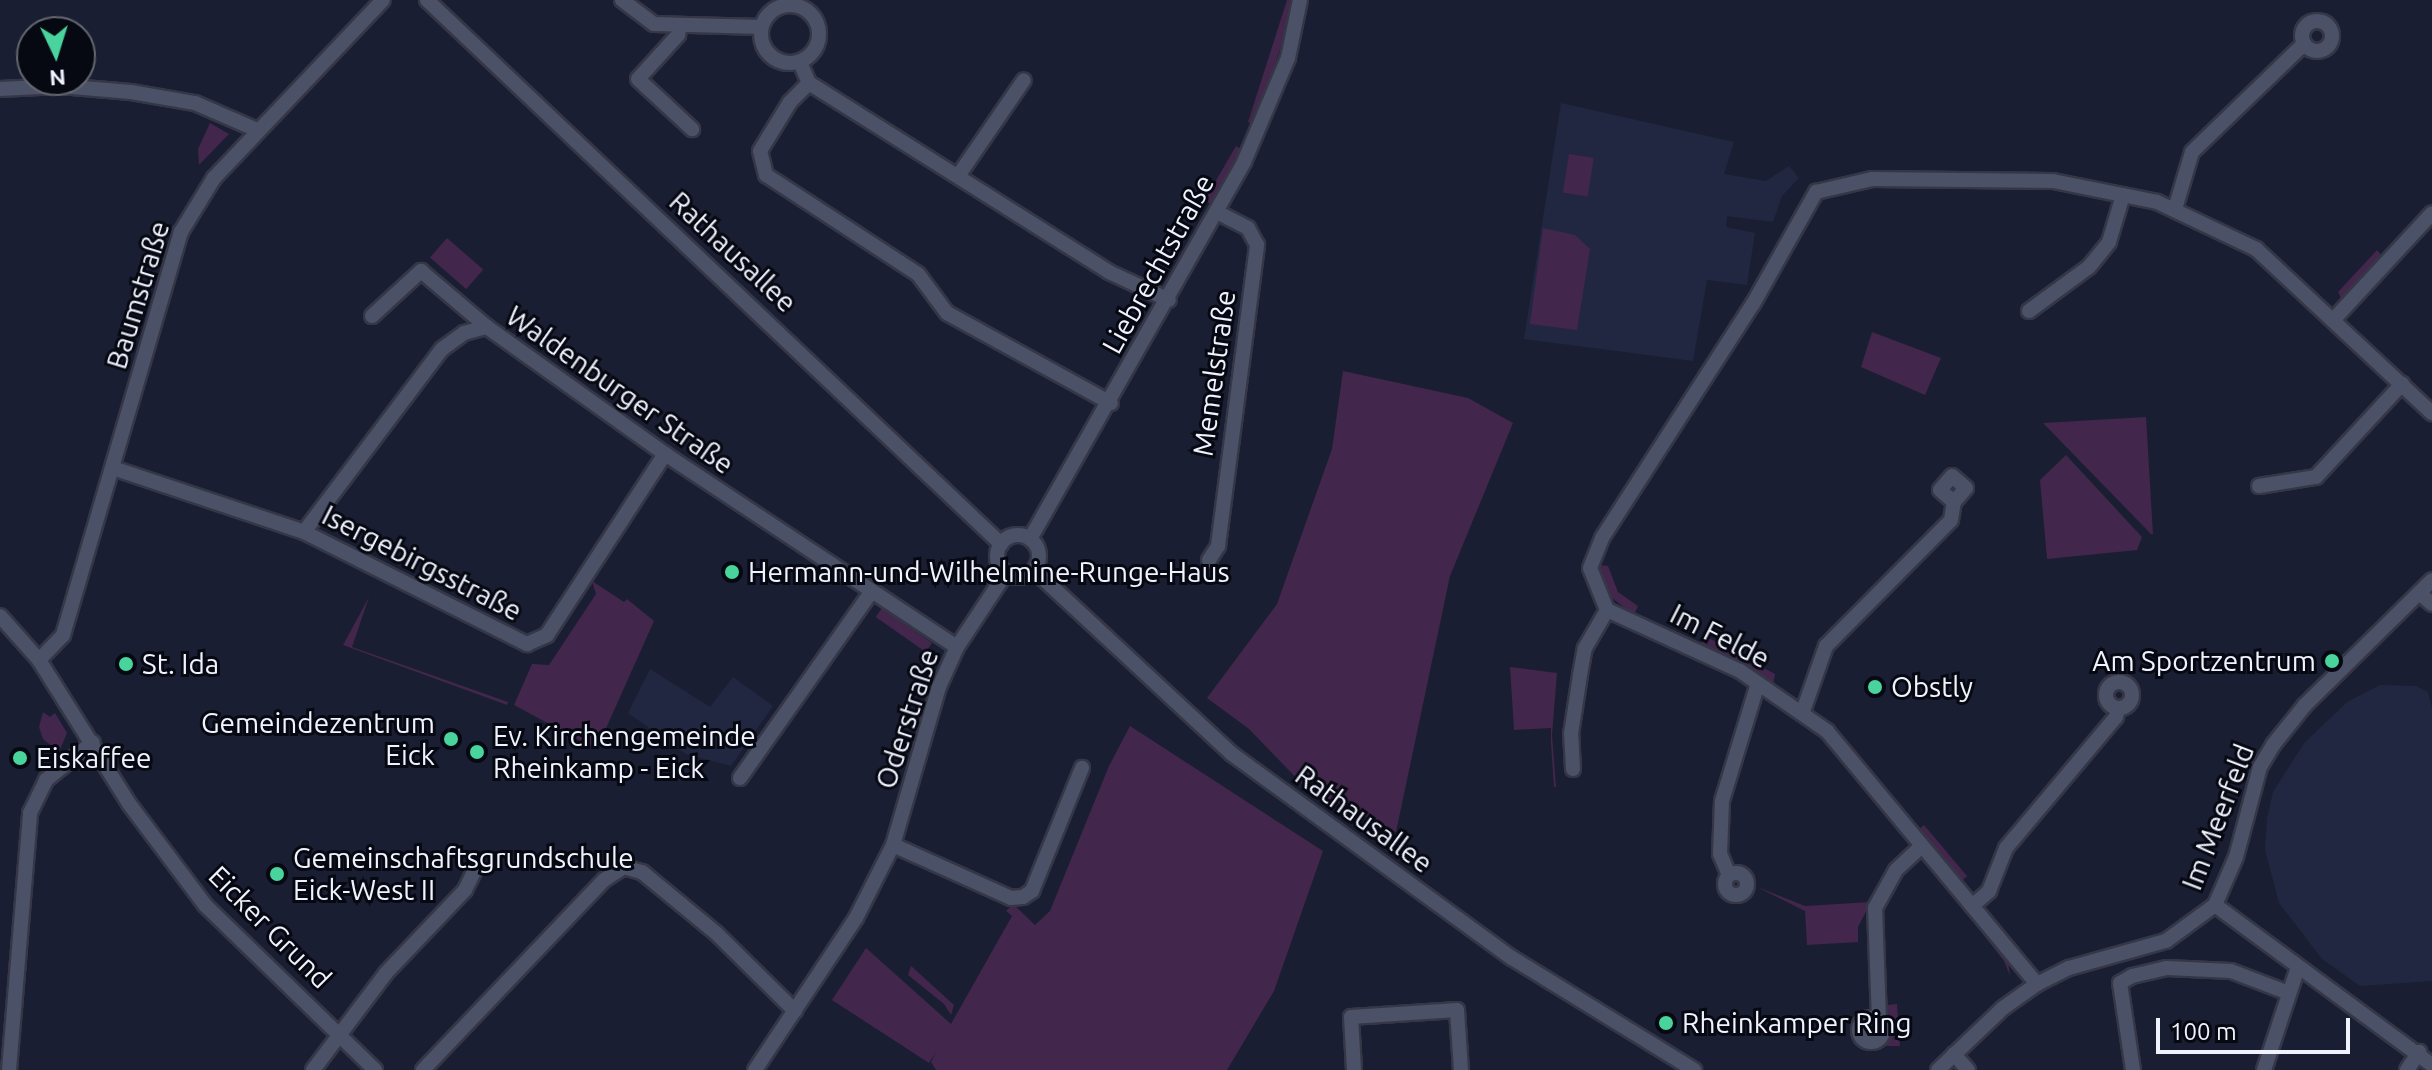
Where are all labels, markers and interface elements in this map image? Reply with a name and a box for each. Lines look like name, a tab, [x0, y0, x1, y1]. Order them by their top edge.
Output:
north arrow	[16, 16, 96, 96]
text: N	[49, 65, 67, 91]
street label: Liebrechtstraße	[1095, 169, 1221, 359]
street label: Rathausallee	[663, 185, 803, 319]
street label: Baumstraße	[100, 217, 176, 373]
street label: Memelstraße	[1186, 288, 1242, 458]
street label: Waldenburger Straße	[500, 299, 740, 481]
street label: Isergebirgsstraße	[317, 498, 527, 628]
place label: Hermann-und-Wilhelmine-Runge-Haus	[748, 555, 1230, 589]
marker: Hermann-und-Wilhelmine-Runge-Haus	[723, 563, 741, 581]
street label: Im Felde	[1665, 597, 1775, 675]
place label: Am Sportzentrum	[2092, 644, 2316, 678]
street label: Oderstraße	[869, 645, 945, 793]
place label: St. Ida	[142, 647, 219, 681]
marker: Am Sportzentrum	[2323, 652, 2341, 670]
marker: St. Ida	[117, 655, 135, 673]
place label: Obstly	[1891, 670, 1973, 704]
marker: Obstly	[1866, 678, 1884, 696]
place label: Gemeindezentrum Eick	[201, 706, 435, 772]
place label: Ev. Kirchengemeinde Rheinkamp - Eick	[493, 719, 756, 785]
marker: Gemeindezentrum Eick	[442, 730, 460, 748]
street label: Im Meerfeld	[2175, 739, 2261, 895]
place label: Eiskaffee	[36, 741, 151, 775]
marker: Ev. Kirchengemeinde Rheinkamp - Eick	[468, 743, 486, 761]
marker: Eiskaffee	[11, 749, 29, 767]
street label: Rathausallee	[1289, 758, 1439, 880]
place label: Gemeinschaftsgrundschule Eick-West II	[293, 841, 634, 907]
street label: Eicker Grund	[202, 859, 338, 995]
marker: Gemeinschaftsgrundschule Eick-West II	[268, 865, 286, 883]
scale bar	[2160, 1002, 2354, 1052]
place label: Rheinkamper Ring	[1682, 1006, 1912, 1040]
marker: Rheinkamper Ring	[1657, 1014, 1675, 1032]
text: 100 m	[2170, 1018, 2237, 1045]

